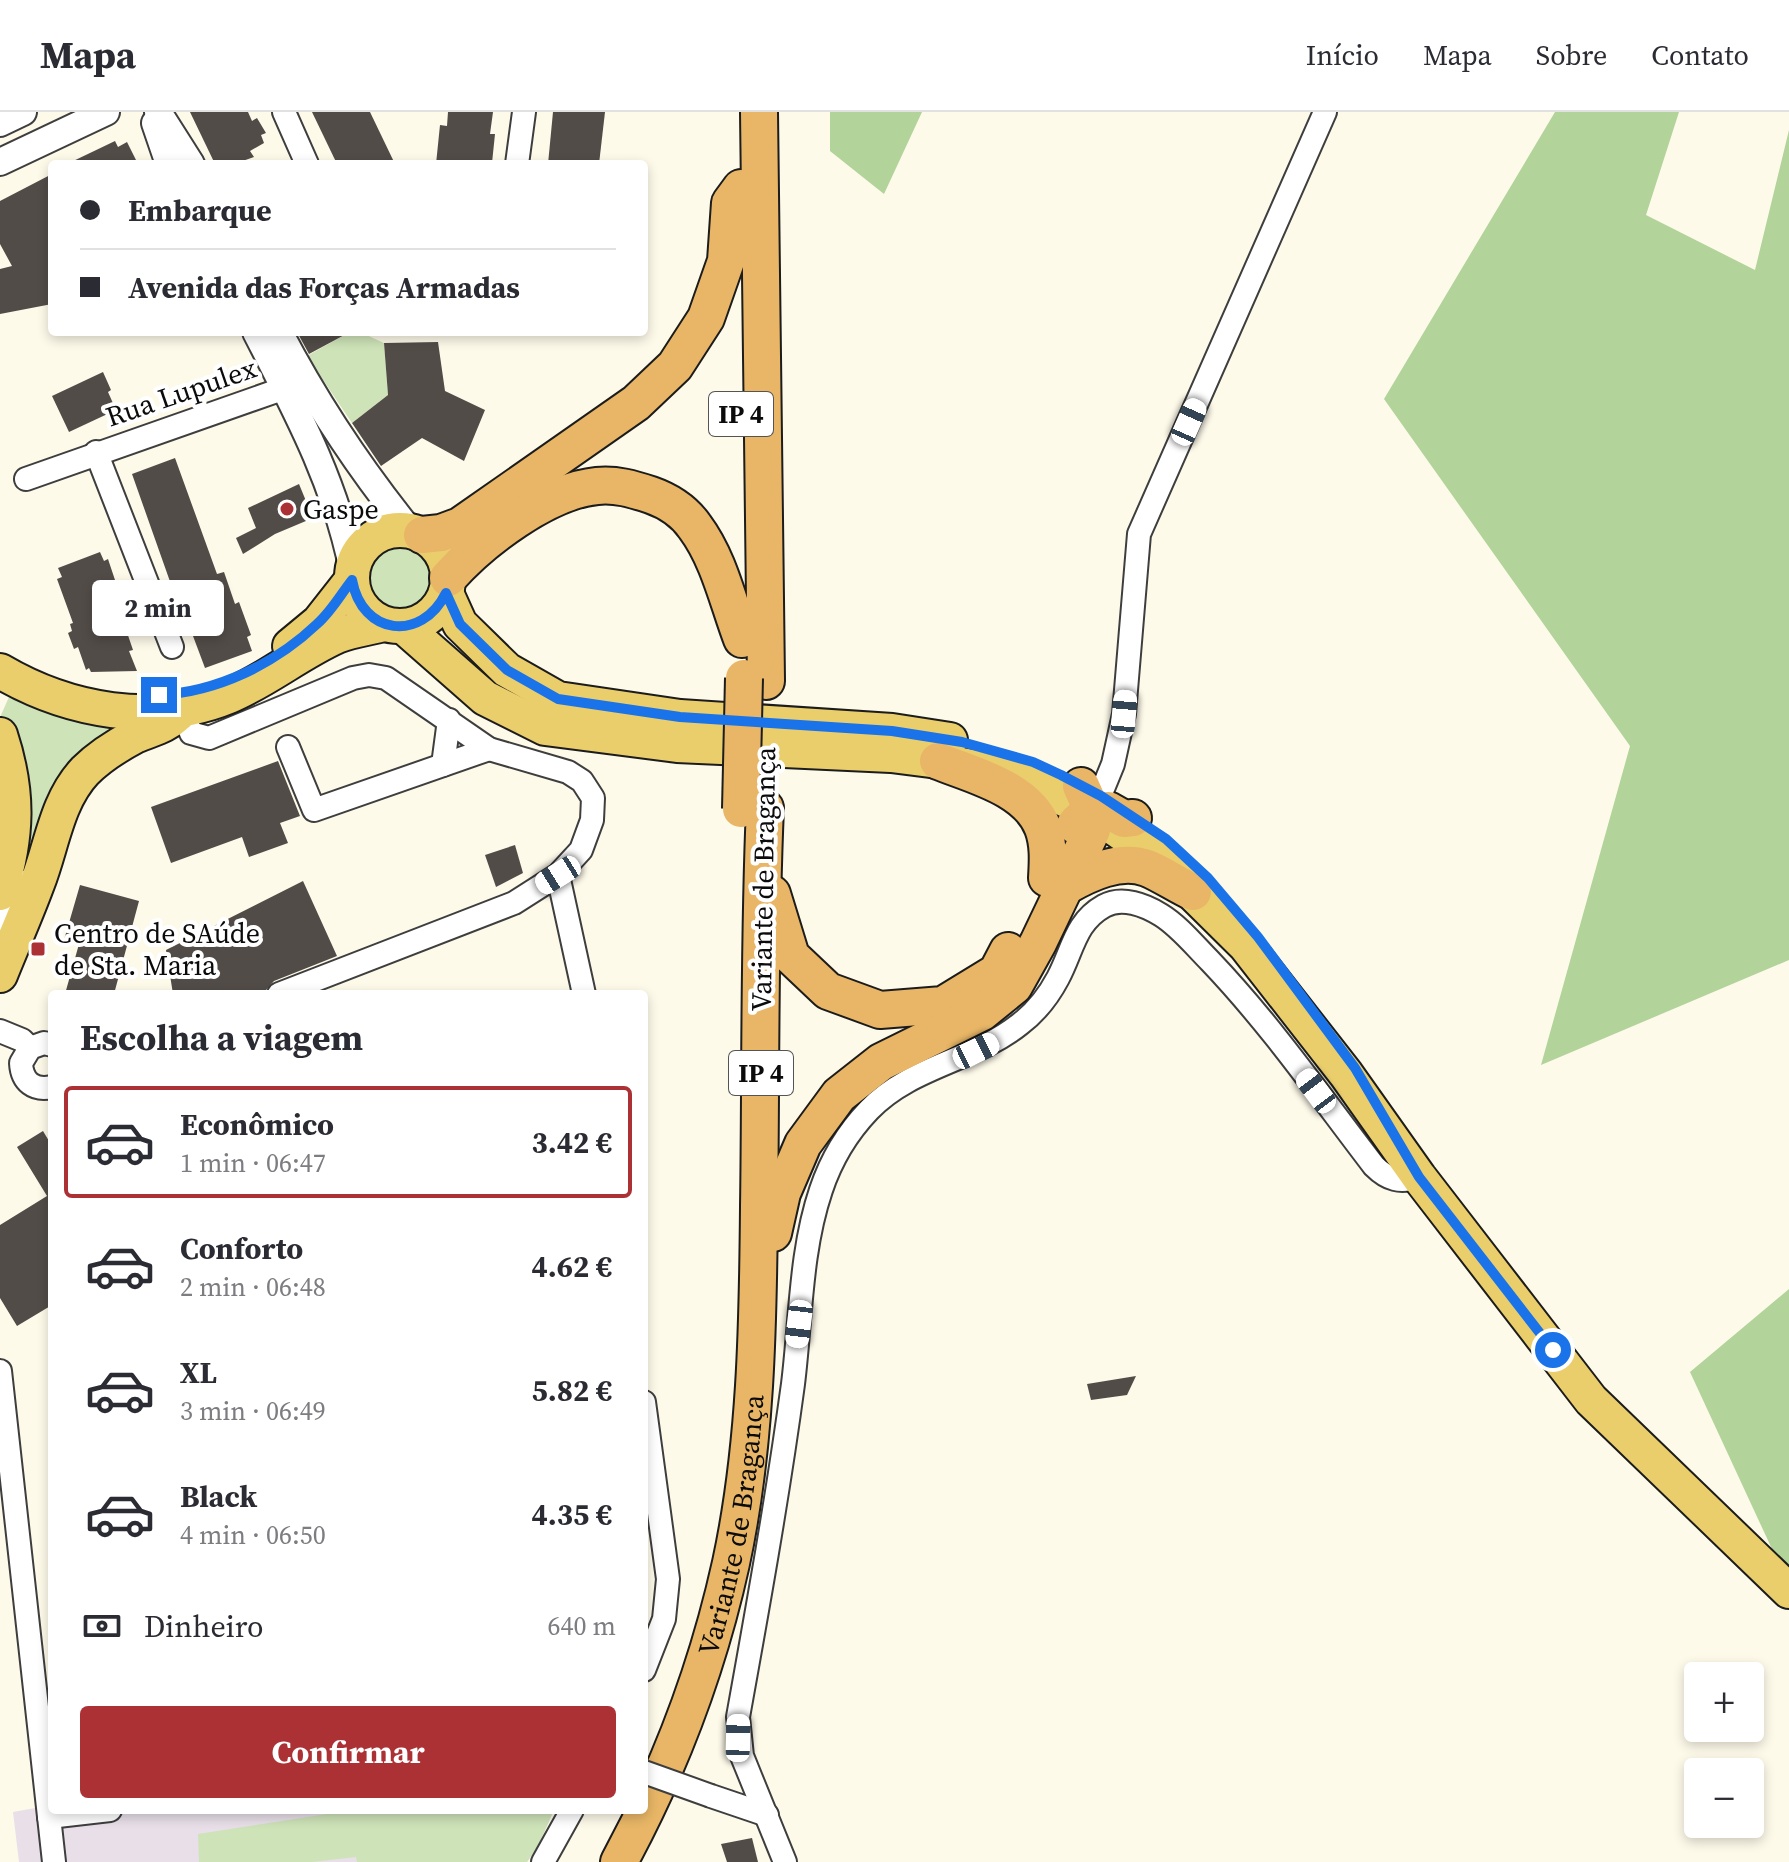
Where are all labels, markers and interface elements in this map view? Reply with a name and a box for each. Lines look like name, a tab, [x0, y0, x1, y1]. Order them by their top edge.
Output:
text: Mapa	[40, 29, 136, 81]
text: Início	[1306, 36, 1379, 74]
text: Mapa	[1423, 36, 1492, 74]
text: Sobre	[1536, 36, 1607, 74]
text: Contato	[1651, 36, 1749, 74]
text: Embarque	[128, 190, 272, 231]
text: Avenida das Forças Armadas	[128, 267, 520, 308]
street label: Rua Lupulex	[101, 348, 262, 435]
road number: IP 4	[709, 392, 773, 436]
car	[1168, 395, 1210, 449]
place label: Gaspe	[303, 490, 379, 528]
marker: Gaspe	[278, 500, 296, 518]
callout: 2 min	[93, 579, 225, 635]
text: 2 min	[124, 590, 192, 626]
route end	[141, 677, 177, 713]
car	[1110, 689, 1138, 739]
street label: Variante de Bragança	[742, 746, 784, 1012]
car	[531, 852, 585, 898]
place label: Centro de SAúde de Sta. Maria	[54, 914, 260, 984]
marker: Centro de SAúde de Sta. Maria	[29, 940, 47, 958]
text: Escolha a viagem	[80, 1013, 363, 1062]
car	[949, 1030, 1003, 1072]
road number: IP 4	[729, 1051, 793, 1095]
car	[1292, 1065, 1340, 1117]
text: Econômico	[180, 1104, 334, 1145]
icon: car	[84, 1106, 156, 1178]
text: 3.42 €	[532, 1122, 612, 1163]
text: 1 min · 06:47	[180, 1145, 326, 1181]
text: Conforto	[180, 1228, 303, 1269]
icon: car	[84, 1230, 156, 1302]
text: 4.62 €	[532, 1246, 612, 1287]
text: 2 min · 06:48	[180, 1269, 326, 1305]
car	[784, 1299, 814, 1349]
route start	[1535, 1332, 1571, 1368]
text: XL	[180, 1352, 217, 1393]
icon: car	[84, 1354, 156, 1426]
text: 5.82 €	[532, 1370, 612, 1411]
street label: Variante de Bragança	[689, 1392, 772, 1660]
text: 3 min · 06:49	[180, 1393, 326, 1429]
text: Black	[180, 1476, 257, 1517]
icon: car	[84, 1478, 156, 1550]
text: 4.35 €	[532, 1494, 612, 1535]
text: 4 min · 06:50	[180, 1517, 326, 1553]
icon: cash	[80, 1604, 124, 1648]
text: Dinheiro	[144, 1606, 264, 1647]
text: 640 m	[548, 1608, 616, 1644]
map controls	[1684, 1662, 1764, 1838]
button: +	[1684, 1662, 1764, 1742]
button: Confirmar	[80, 1706, 616, 1798]
car	[726, 1714, 750, 1762]
button: −	[1684, 1758, 1764, 1838]

